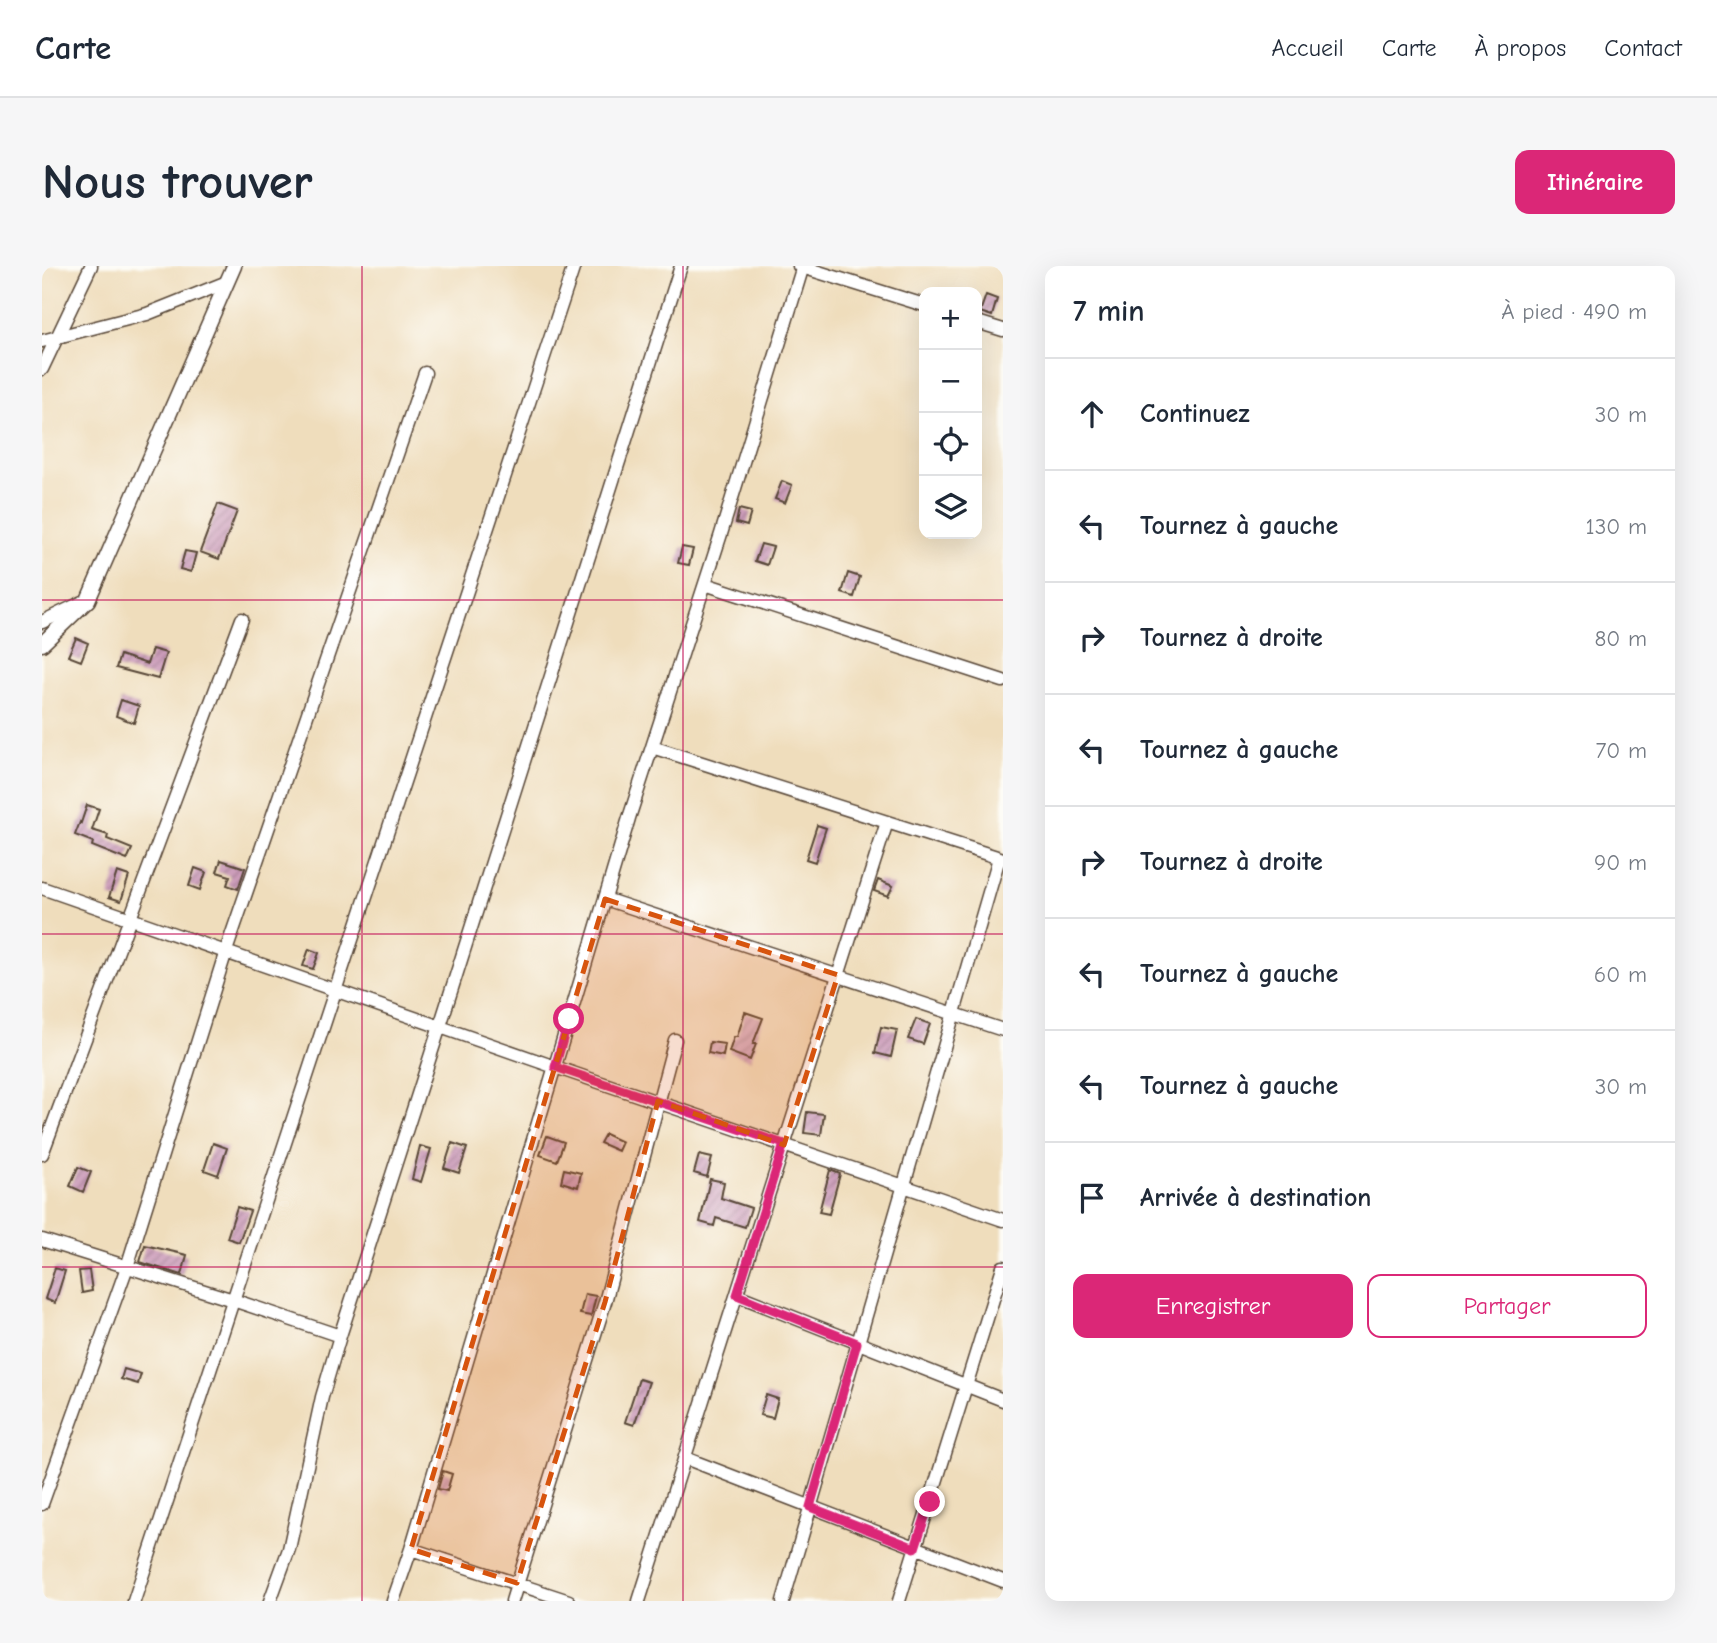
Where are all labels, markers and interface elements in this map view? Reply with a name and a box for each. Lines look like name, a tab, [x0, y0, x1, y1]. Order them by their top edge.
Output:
text: Carte	[35, 29, 111, 67]
text: Accueil	[1272, 34, 1344, 62]
text: Carte	[1382, 34, 1437, 62]
text: À propos	[1475, 34, 1566, 62]
text: Contact	[1604, 34, 1682, 62]
button: Itinéraire	[1515, 150, 1675, 214]
text: Nous trouver	[42, 154, 313, 210]
map controls	[919, 287, 982, 539]
button: +	[919, 287, 982, 350]
text: 7 min	[1073, 294, 1145, 329]
text: À pied · 490 m	[1501, 298, 1647, 325]
button: −	[919, 350, 982, 413]
icon: ahead	[1073, 395, 1111, 433]
text: Continuez	[1140, 399, 1250, 429]
text: 30 m	[1595, 401, 1647, 428]
button: locate	[919, 413, 982, 476]
button: layers	[919, 476, 982, 539]
icon: left	[1073, 507, 1111, 545]
text: Tournez à gauche	[1140, 511, 1338, 541]
text: 130 m	[1586, 513, 1647, 540]
icon: right	[1073, 619, 1111, 657]
text: Tournez à droite	[1140, 623, 1323, 653]
text: 80 m	[1594, 625, 1647, 652]
icon: left	[1073, 731, 1111, 769]
text: Tournez à gauche	[1140, 735, 1338, 765]
text: 70 m	[1595, 737, 1647, 764]
icon: right	[1073, 843, 1111, 881]
text: Tournez à droite	[1140, 847, 1323, 877]
text: 90 m	[1594, 849, 1647, 876]
icon: left	[1073, 955, 1111, 993]
text: Tournez à gauche	[1140, 959, 1338, 989]
text: 60 m	[1594, 961, 1647, 988]
route start	[553, 1003, 584, 1034]
icon: left	[1073, 1067, 1111, 1105]
text: Tournez à gauche	[1140, 1071, 1338, 1101]
text: 30 m	[1595, 1073, 1647, 1100]
icon: arrive	[1073, 1179, 1111, 1217]
text: Arrivée à destination	[1140, 1183, 1371, 1213]
button: Enregistrer	[1073, 1274, 1353, 1338]
button: Partager	[1367, 1274, 1647, 1338]
route end	[914, 1486, 945, 1517]

